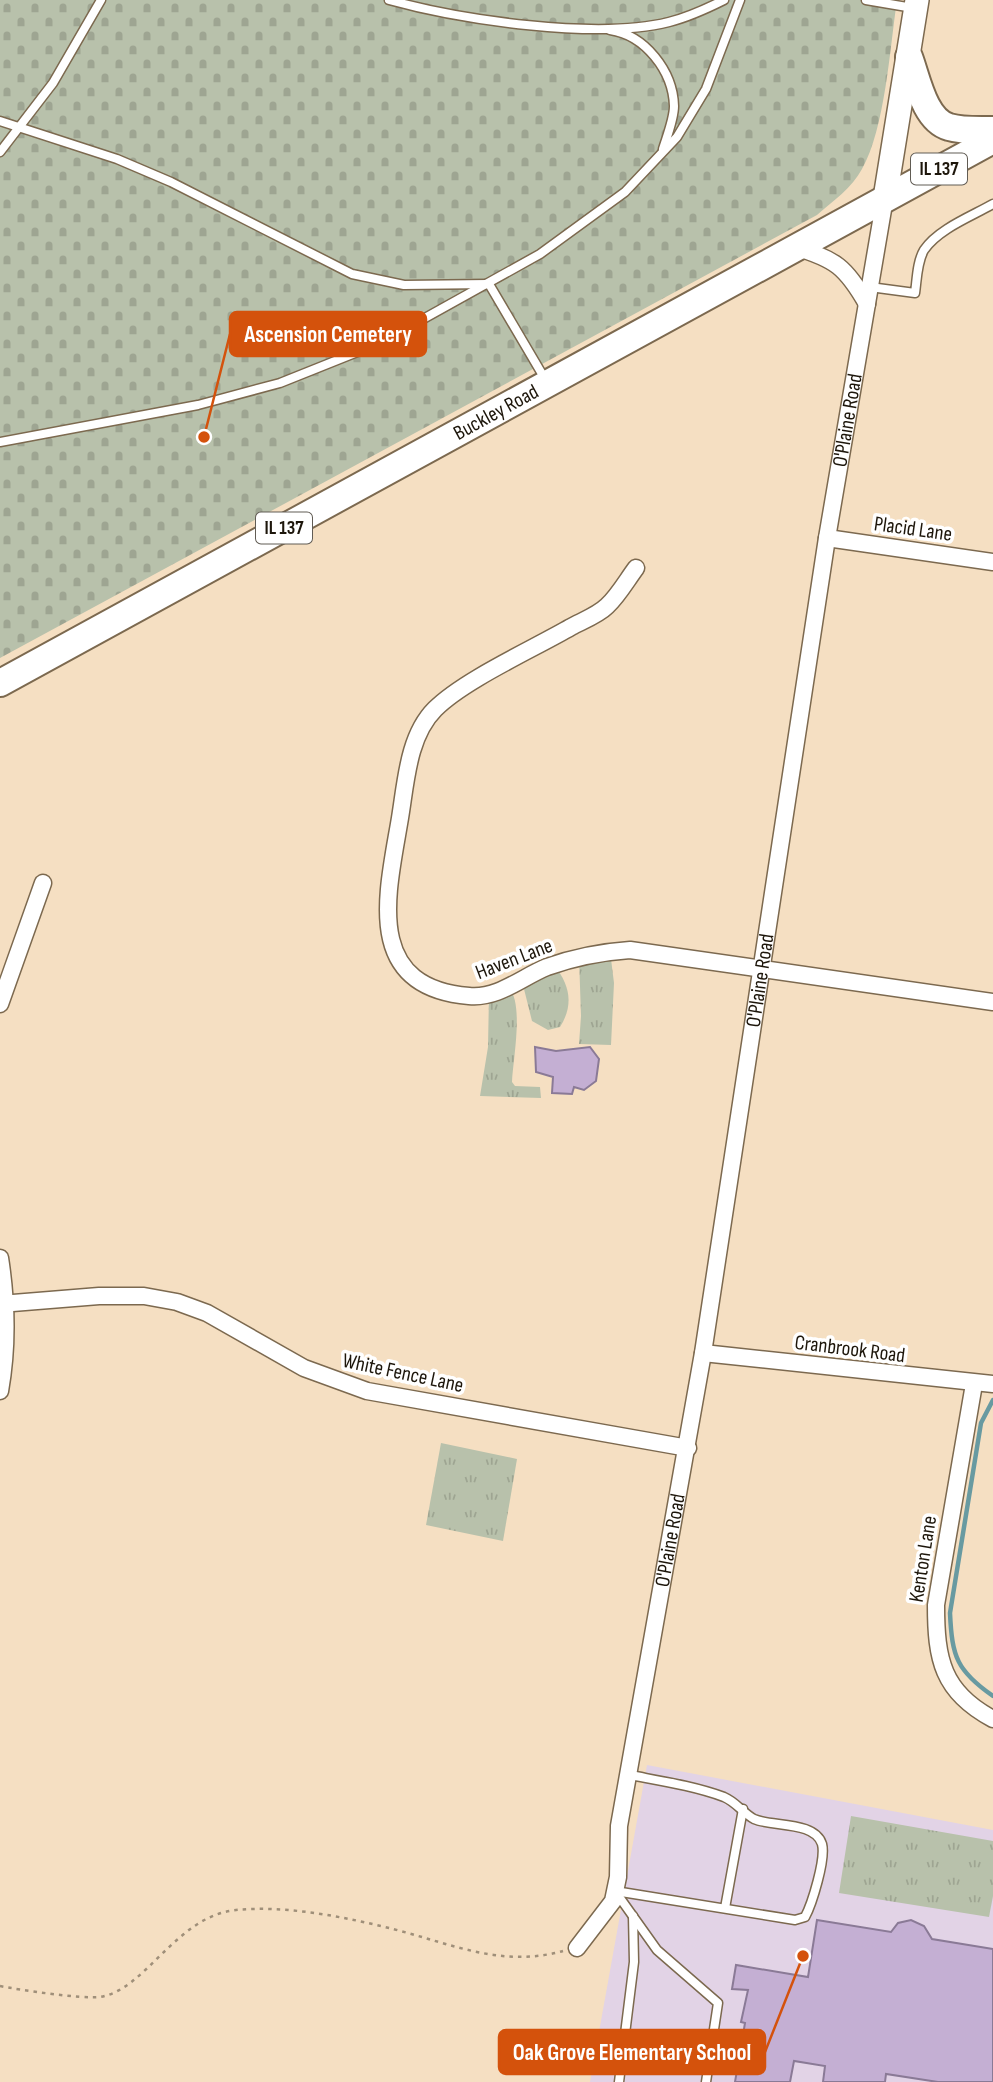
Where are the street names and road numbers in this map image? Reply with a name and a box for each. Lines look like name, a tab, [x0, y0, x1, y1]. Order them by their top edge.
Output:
road number: IL 137	[911, 154, 967, 184]
street label: O'Plaine Road	[827, 372, 867, 469]
street label: Buckley Road	[449, 379, 543, 445]
street label: Placid Lane	[872, 511, 954, 547]
road number: IL 137	[256, 512, 312, 544]
street label: O'Plaine Road	[740, 932, 779, 1029]
street label: Haven Lane	[472, 933, 556, 985]
street label: Cranbrook Road	[793, 1330, 907, 1368]
street label: White Fence Lane	[340, 1348, 466, 1398]
street label: O'Plaine Road	[649, 1492, 690, 1589]
street label: Kenton Lane	[904, 1514, 942, 1604]

